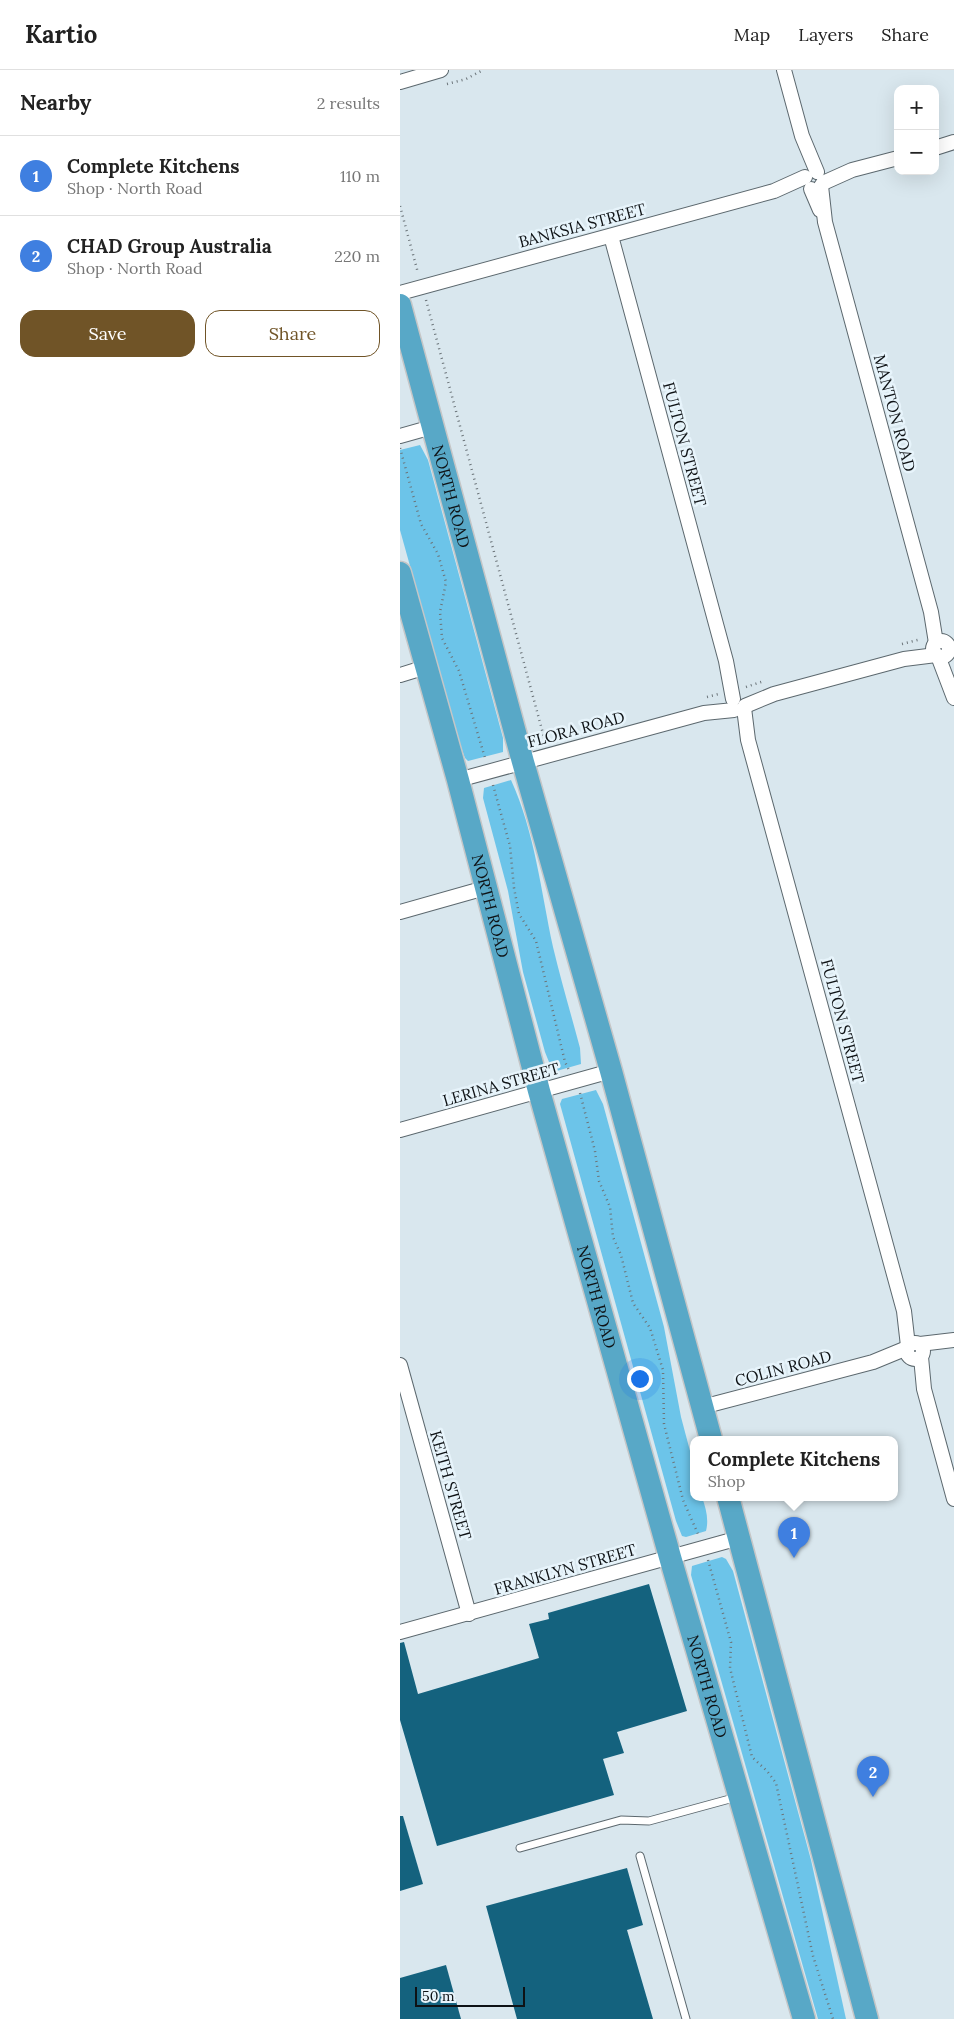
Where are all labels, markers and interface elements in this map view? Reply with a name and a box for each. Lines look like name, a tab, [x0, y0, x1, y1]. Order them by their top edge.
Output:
text: Kartio	[25, 19, 97, 50]
text: Map	[734, 23, 770, 46]
text: Layers	[798, 23, 853, 46]
text: Share	[881, 23, 929, 46]
map controls	[894, 85, 939, 175]
button: +	[894, 85, 939, 130]
text: Nearby	[20, 89, 91, 116]
text: 2 results	[317, 93, 380, 113]
button: −	[894, 130, 939, 175]
text: Complete Kitchens	[67, 154, 240, 178]
text: 1	[33, 166, 39, 186]
text: 110 m	[340, 166, 380, 186]
text: Shop · North Road	[67, 178, 203, 198]
street label: BANKSIA STREET	[516, 198, 648, 252]
text: CHAD Group Australia	[67, 234, 272, 258]
text: 2	[32, 246, 40, 266]
text: 220 m	[334, 246, 380, 266]
text: Shop · North Road	[67, 258, 203, 278]
button: Save	[20, 310, 195, 357]
button: Share	[205, 310, 380, 357]
street label: MANTON ROAD	[870, 352, 920, 474]
street label: FULTON STREET	[659, 380, 711, 508]
street label: NORTH ROAD	[428, 442, 475, 550]
street label: FLORA ROAD	[525, 706, 627, 752]
street label: NORTH ROAD	[468, 852, 514, 960]
street label: FULTON STREET	[817, 957, 869, 1085]
street label: LERINA STREET	[440, 1058, 562, 1110]
street label: NORTH ROAD	[573, 1243, 621, 1351]
street label: COLIN ROAD	[732, 1345, 834, 1391]
your location	[627, 1366, 653, 1392]
street label: KEITH STREET	[426, 1428, 476, 1542]
popup	[690, 1436, 898, 1501]
text: Complete Kitchens	[708, 1447, 880, 1471]
text: Shop	[708, 1471, 745, 1491]
pin: 1	[778, 1517, 810, 1558]
street label: FRANKLYN STREET	[492, 1539, 638, 1599]
street label: NORTH ROAD	[683, 1632, 732, 1740]
pin: 2	[857, 1756, 889, 1797]
scale bar	[415, 1984, 525, 2007]
text: 50 m	[422, 1987, 455, 2005]

